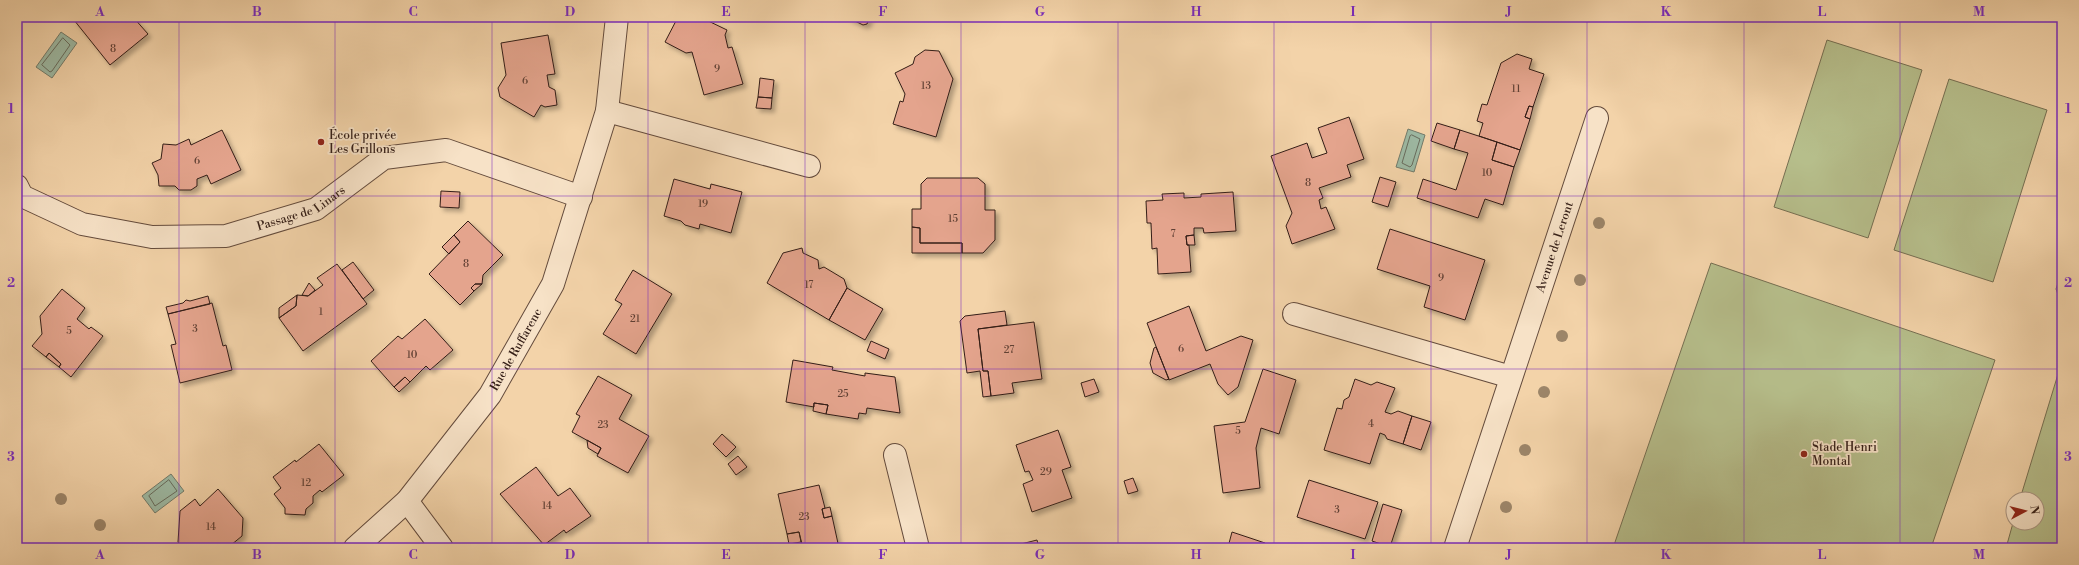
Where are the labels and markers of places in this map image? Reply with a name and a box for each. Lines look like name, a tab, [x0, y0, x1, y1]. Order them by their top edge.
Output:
place label: École privée Les Grillons	[329, 126, 396, 157]
marker: École privée Les Grillons	[316, 137, 326, 147]
place label: Stade Henri Montal	[1812, 440, 1877, 469]
marker: Stade Henri Montal	[1799, 449, 1809, 459]

